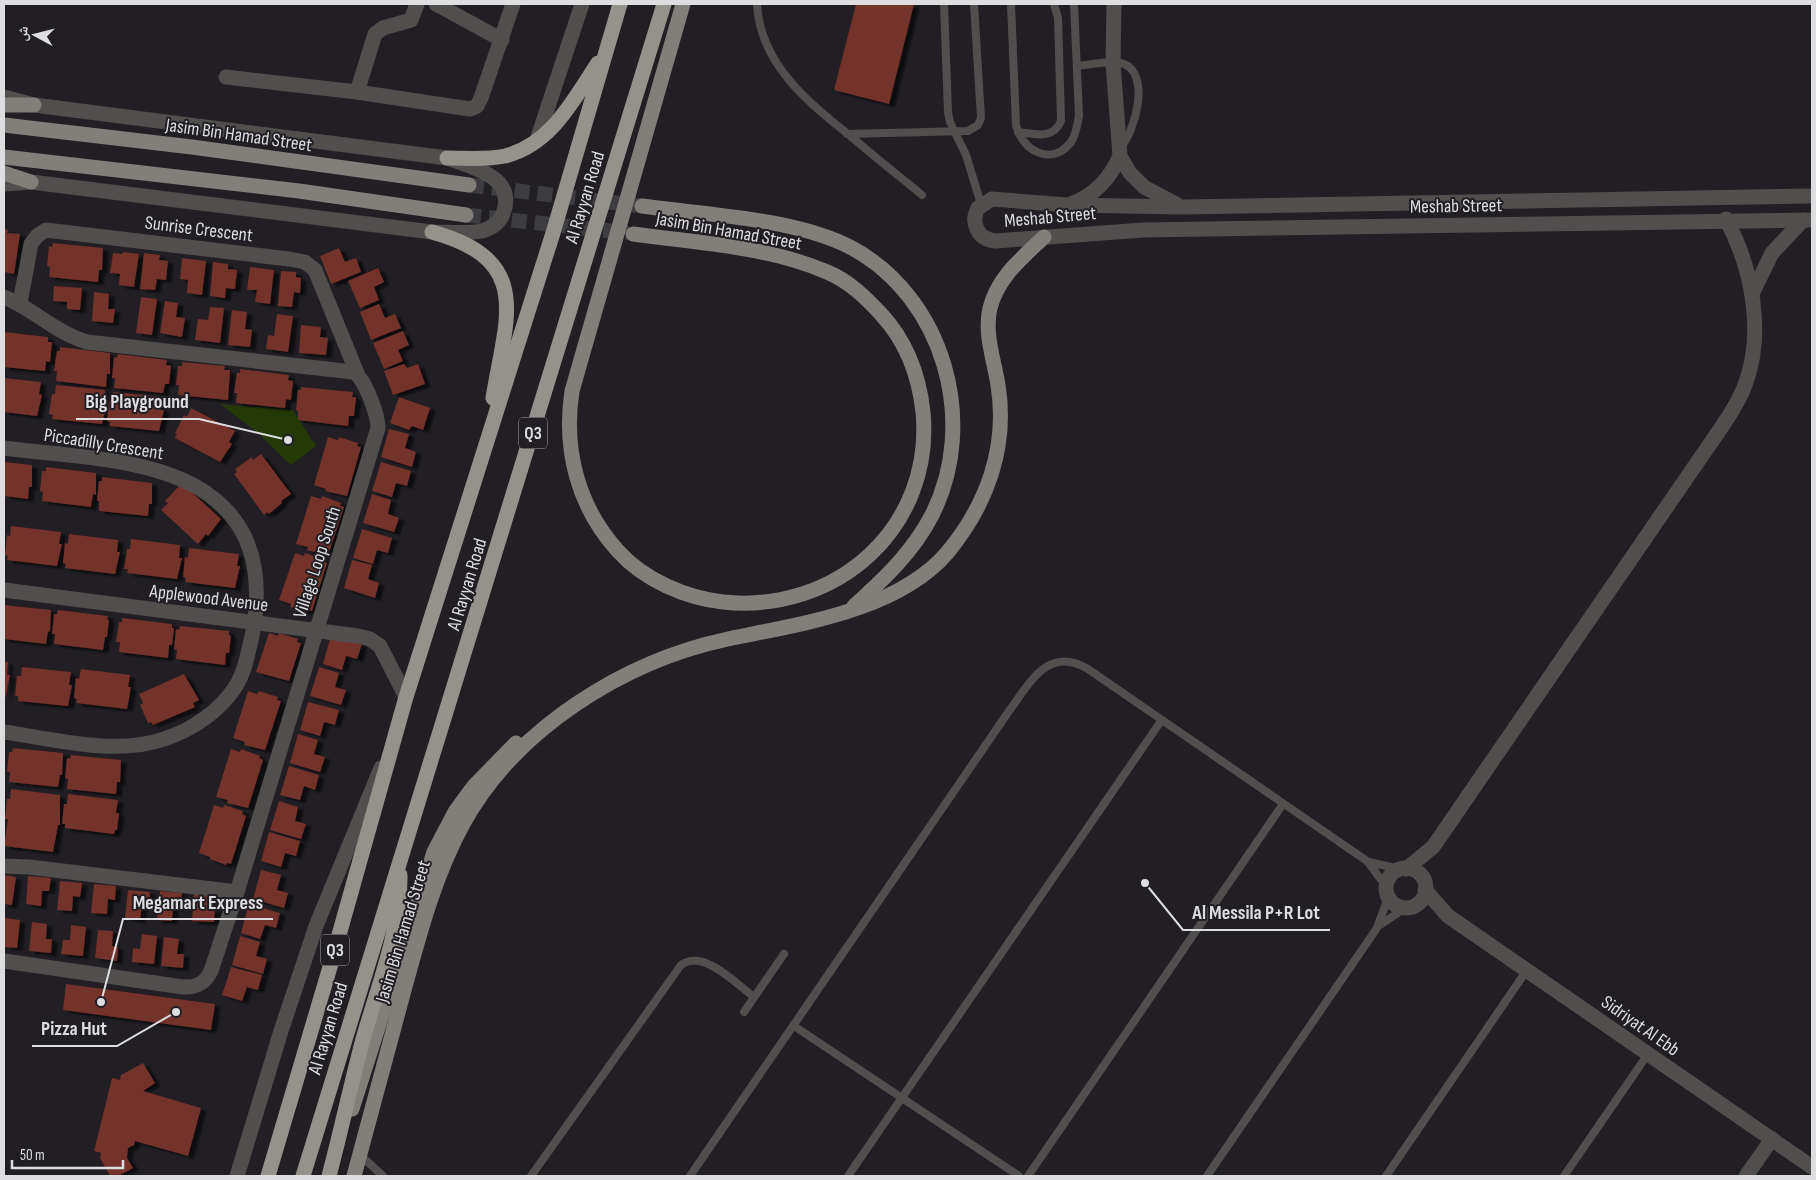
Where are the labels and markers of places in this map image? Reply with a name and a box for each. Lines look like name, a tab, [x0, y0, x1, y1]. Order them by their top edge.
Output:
callout: Big Playground	[76, 384, 199, 419]
callout: Megamart Express	[123, 884, 273, 919]
callout: Al Messila P+R Lot	[1183, 895, 1330, 930]
callout: Pizza Hut	[32, 1011, 117, 1046]

